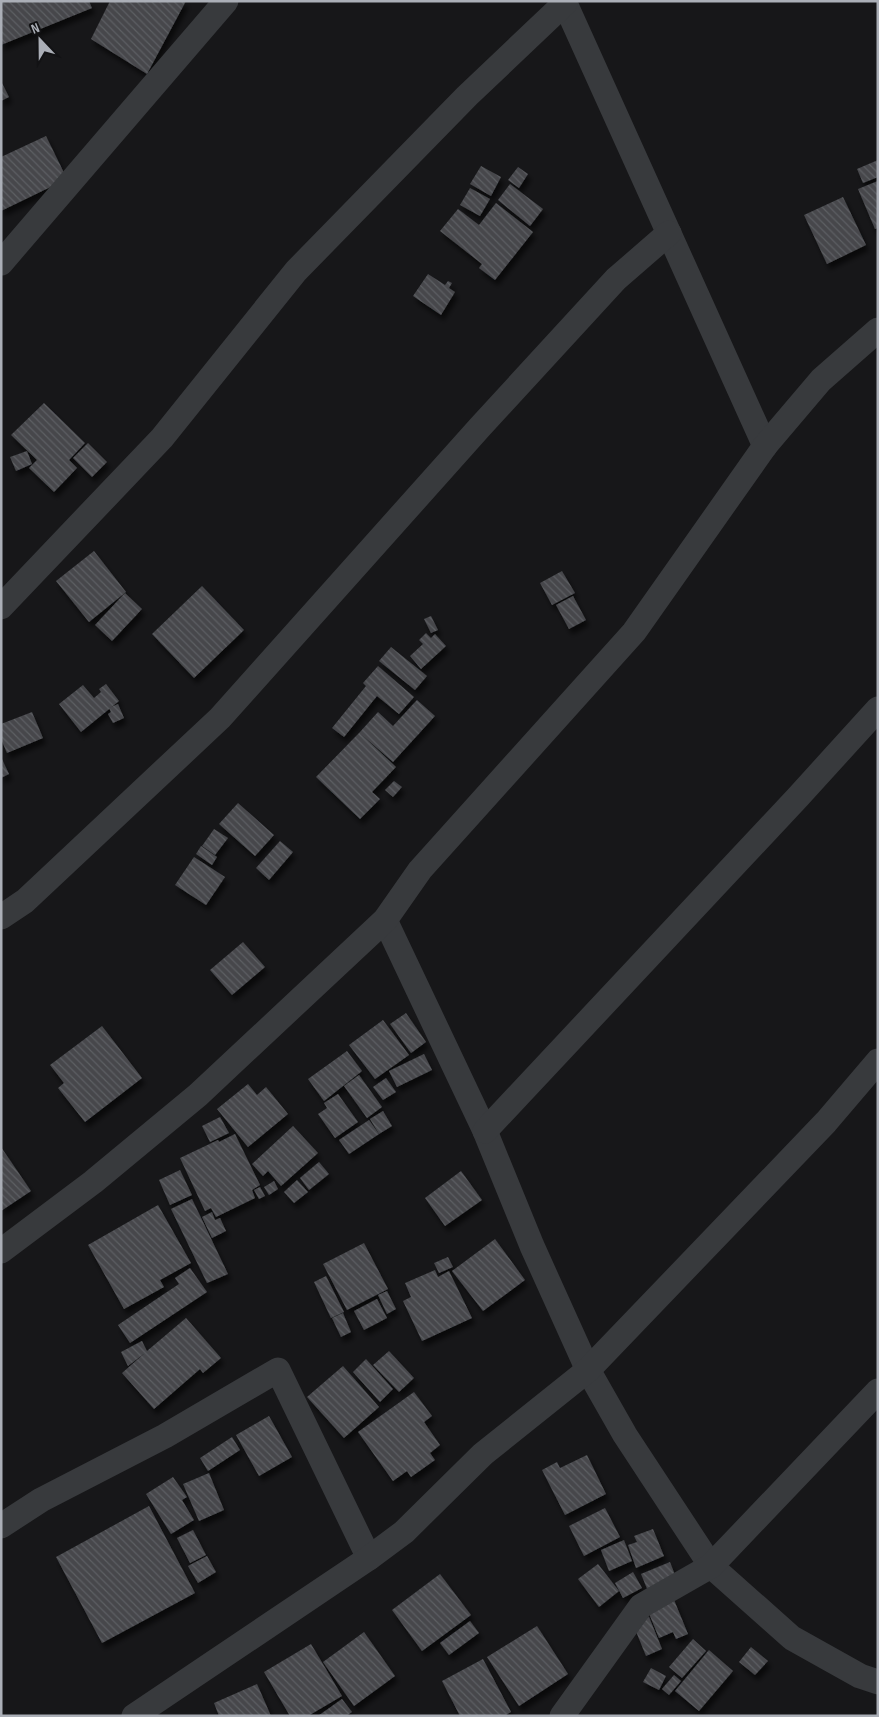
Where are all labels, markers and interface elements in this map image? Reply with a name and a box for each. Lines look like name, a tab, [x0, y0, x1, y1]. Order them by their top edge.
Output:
north arrow	[15, 15, 65, 65]
text: N	[29, 19, 42, 38]

